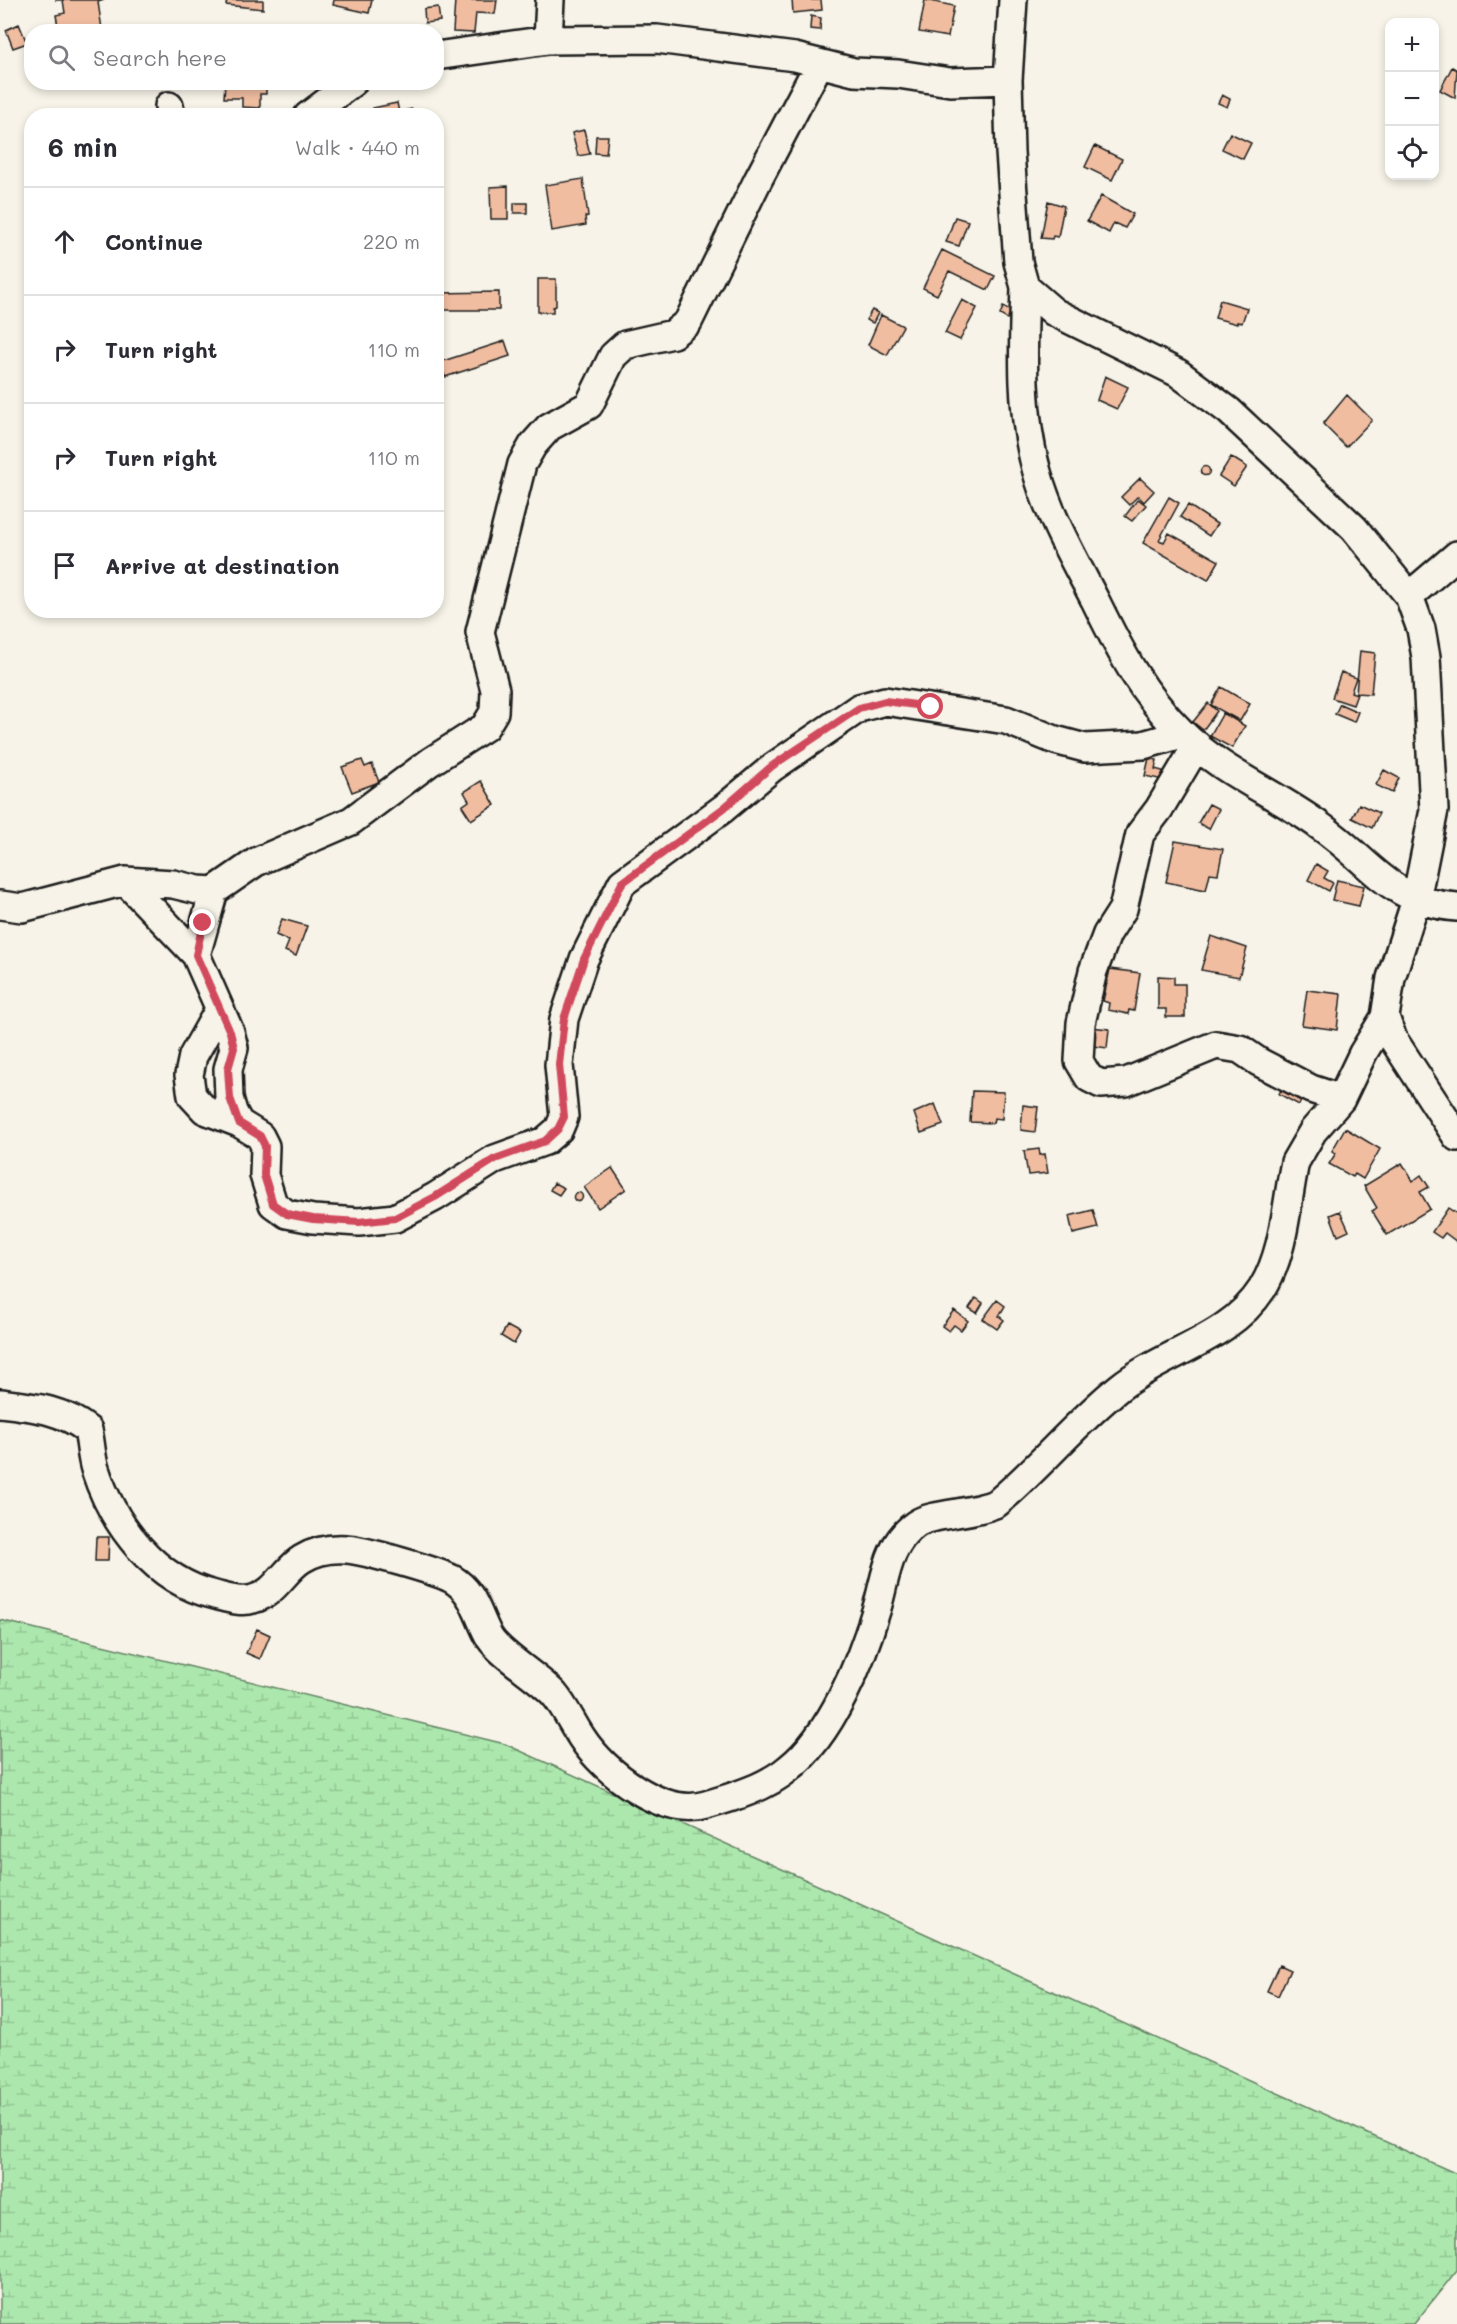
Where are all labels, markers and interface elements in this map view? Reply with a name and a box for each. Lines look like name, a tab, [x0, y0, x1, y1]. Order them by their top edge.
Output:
map controls	[1385, 18, 1439, 180]
button: +	[1385, 18, 1439, 72]
search box	[24, 24, 444, 90]
icon: search	[45, 41, 78, 74]
text: Search here	[93, 43, 227, 72]
button: −	[1385, 72, 1439, 126]
button: locate	[1385, 126, 1439, 180]
text: 6 min	[48, 130, 117, 164]
text: Walk · 440 m	[295, 134, 420, 160]
icon: ahead	[48, 225, 81, 258]
text: Continue	[105, 227, 203, 256]
text: 220 m	[363, 228, 420, 254]
icon: right	[48, 333, 81, 366]
text: Turn right	[105, 335, 217, 364]
text: 110 m	[367, 336, 420, 362]
icon: right	[48, 441, 81, 474]
text: Turn right	[105, 443, 217, 472]
text: 110 m	[367, 444, 420, 470]
icon: arrive	[48, 549, 81, 582]
text: Arrive at destination	[105, 551, 340, 580]
route start	[917, 693, 943, 719]
route end	[189, 909, 215, 935]

